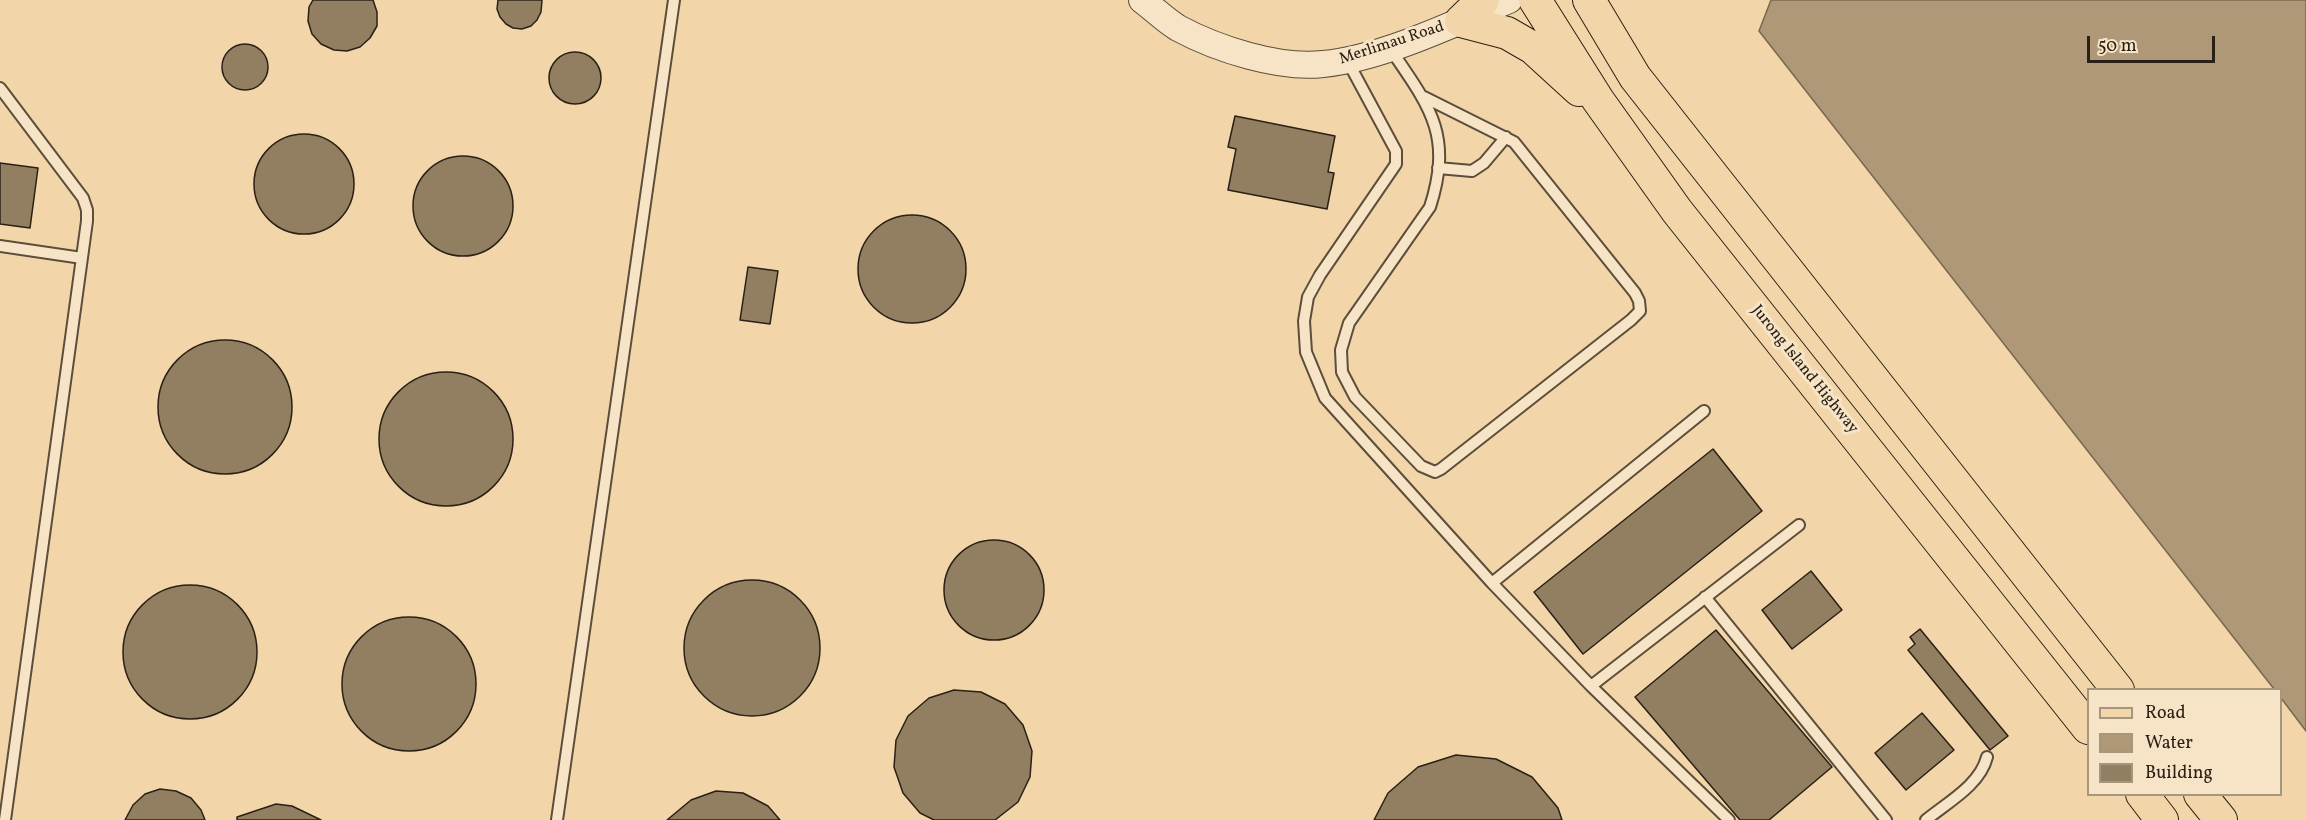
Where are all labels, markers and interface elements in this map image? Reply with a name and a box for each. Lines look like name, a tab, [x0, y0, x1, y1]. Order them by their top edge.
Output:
street label: Merlimau Road	[1337, 18, 1447, 70]
scale bar	[2090, 24, 2218, 62]
text: 50 m	[2098, 34, 2137, 59]
street label: Jurong Island Highway	[1746, 302, 1862, 438]
legend	[2087, 688, 2282, 796]
text: Road	[2145, 701, 2186, 726]
text: Water	[2145, 731, 2193, 756]
text: Building	[2145, 761, 2213, 786]

